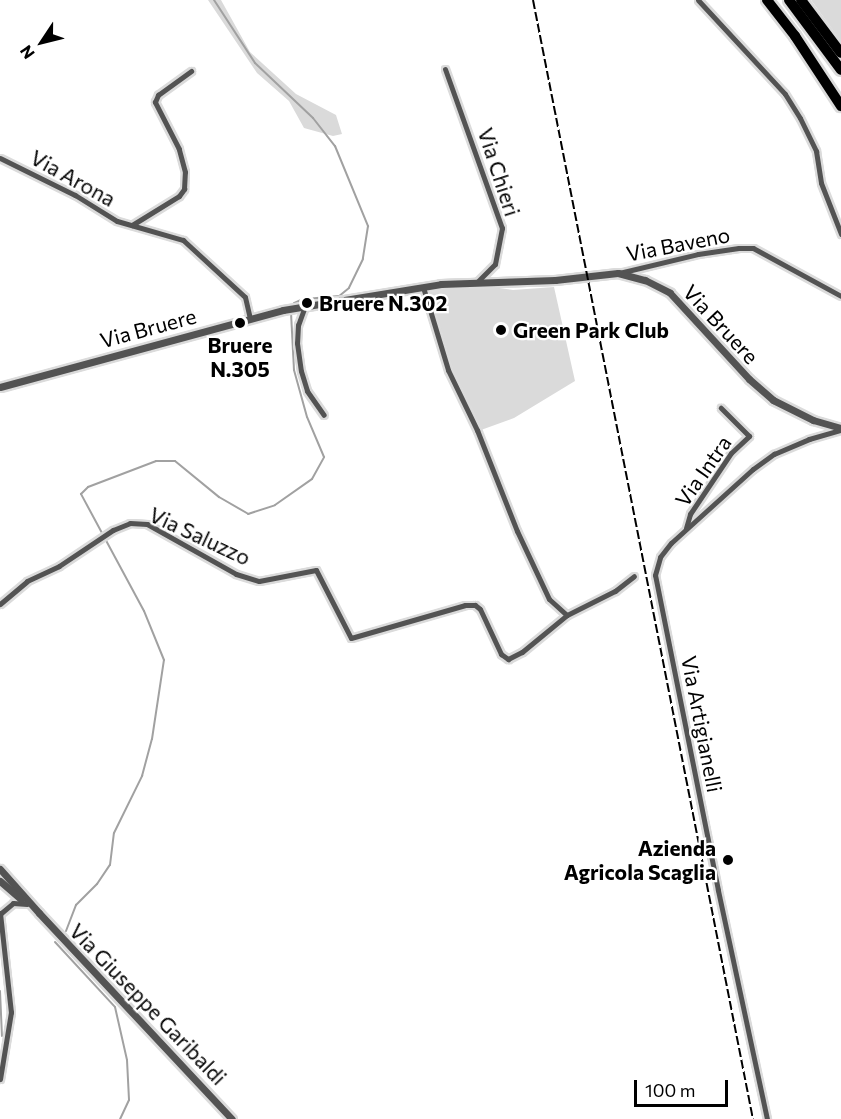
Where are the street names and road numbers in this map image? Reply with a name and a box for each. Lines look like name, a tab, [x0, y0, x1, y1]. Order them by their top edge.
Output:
street label: Via Chieri	[473, 125, 525, 219]
street label: Via Arona	[26, 144, 120, 212]
street label: Via Baveno	[624, 222, 732, 266]
street label: Via Bruere	[678, 279, 764, 369]
street label: Via Bruere	[97, 303, 199, 353]
street label: Via Intra	[670, 431, 736, 511]
street label: Via Saluzzo	[145, 502, 255, 570]
street label: Via Artigianelli	[676, 654, 728, 794]
street label: Via Giuseppe Garibaldi	[64, 918, 232, 1090]

